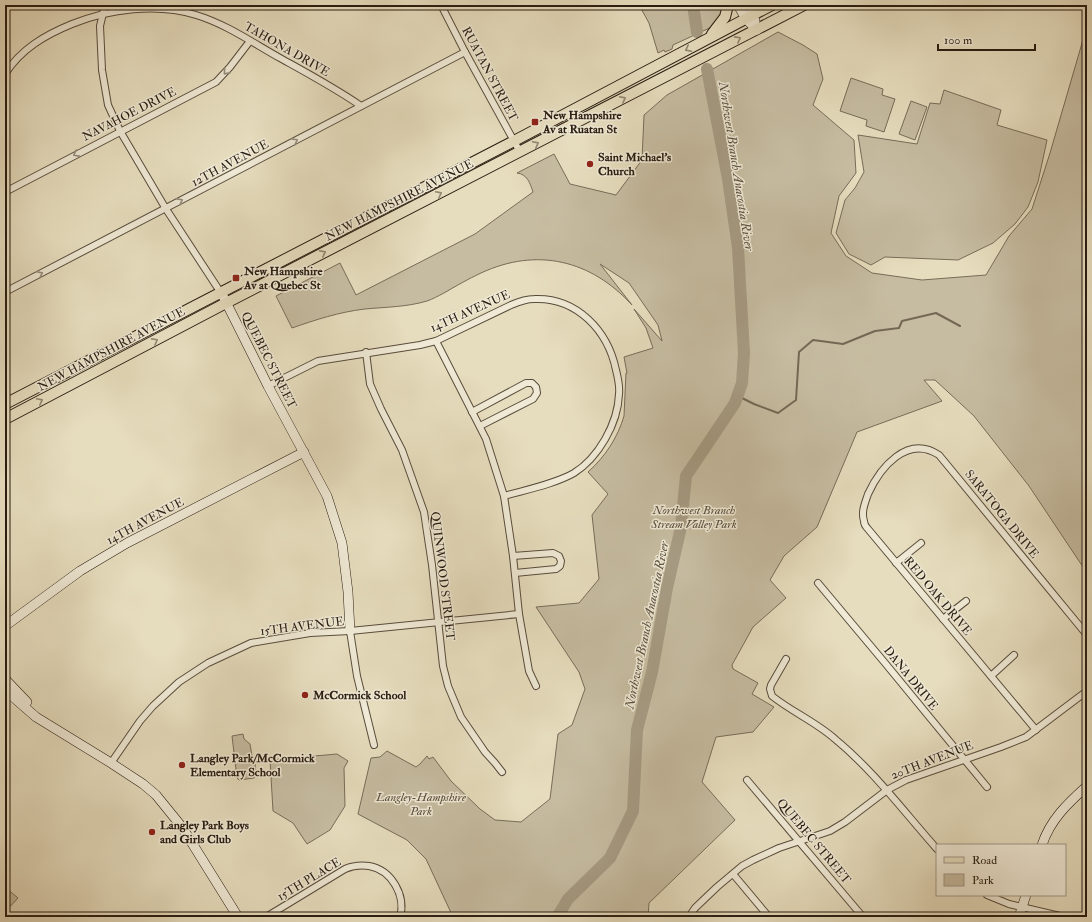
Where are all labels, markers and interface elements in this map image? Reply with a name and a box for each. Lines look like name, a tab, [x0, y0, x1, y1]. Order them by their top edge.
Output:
street label: TAHONA DRIVE	[241, 19, 333, 80]
street label: RUATAN STREET	[458, 24, 521, 124]
scale bar	[938, 26, 1035, 52]
text: 100 m	[944, 33, 973, 48]
one-way arrow	[734, 37, 742, 44]
one-way arrow	[685, 44, 692, 52]
one-way arrow	[224, 67, 231, 74]
water label: Northwest Branch Anacostia River	[715, 80, 757, 253]
street label: NAVAHOE DRIVE	[80, 84, 179, 145]
one-way arrow	[619, 97, 626, 104]
place label: New Hampshire Av at Ruatan St	[542, 108, 623, 137]
marker: New Hampshire Av at Ruatan St	[530, 117, 540, 127]
street label: 12TH AVENUE	[189, 137, 272, 190]
one-way arrow	[291, 138, 298, 146]
one-way arrow	[531, 142, 539, 149]
one-way arrow	[73, 149, 80, 157]
place label: Saint Michael's Church	[598, 150, 671, 179]
street label: NEW HAMPSHIRE AVENUE	[322, 156, 476, 245]
marker: Saint Michael's Church	[585, 159, 595, 169]
one-way arrow	[435, 191, 442, 199]
one-way arrow	[176, 199, 183, 206]
one-way arrow	[319, 251, 327, 258]
place label: New Hampshire Av at Quebec St	[243, 264, 324, 293]
one-way arrow	[35, 271, 43, 279]
marker: New Hampshire Av at Quebec St	[231, 273, 241, 283]
street label: 14TH AVENUE	[428, 287, 513, 336]
street label: NEW HAMPSHIRE AVENUE	[35, 304, 188, 395]
street label: QUEBEC STREET	[238, 309, 300, 411]
one-way arrow	[151, 338, 158, 346]
one-way arrow	[35, 399, 43, 406]
street label: SARATOGA DRIVE	[961, 467, 1042, 562]
street label: 14TH AVENUE	[104, 495, 187, 548]
park label: Northwest Branch Stream Valley Park	[650, 503, 737, 532]
street label: QUINWOOD STREET	[427, 511, 458, 641]
water label: Northwest Branch Anacostia River	[621, 539, 673, 711]
street label: RED OAK DRIVE	[900, 554, 975, 639]
street label: 15TH AVENUE	[259, 614, 345, 639]
street label: DANA DRIVE	[880, 643, 941, 714]
place label: McCormick School	[312, 688, 407, 703]
marker: McCormick School	[300, 690, 310, 700]
street label: 20TH AVENUE	[889, 738, 976, 783]
place label: Langley Park/McCormick Elementary School	[190, 751, 315, 780]
marker: Langley Park/McCormick Elementary School	[177, 760, 187, 770]
park label: Langley-Hampshire Park	[375, 790, 467, 819]
street label: QUEBEC STREET	[774, 796, 854, 887]
place label: Langley Park Boys and Girls Club	[160, 818, 249, 847]
marker: Langley Park Boys and Girls Club	[147, 827, 157, 837]
legend	[936, 844, 1066, 896]
text: Road	[972, 853, 997, 868]
street label: 15TH PLACE	[275, 854, 344, 904]
text: Park	[972, 873, 994, 888]

